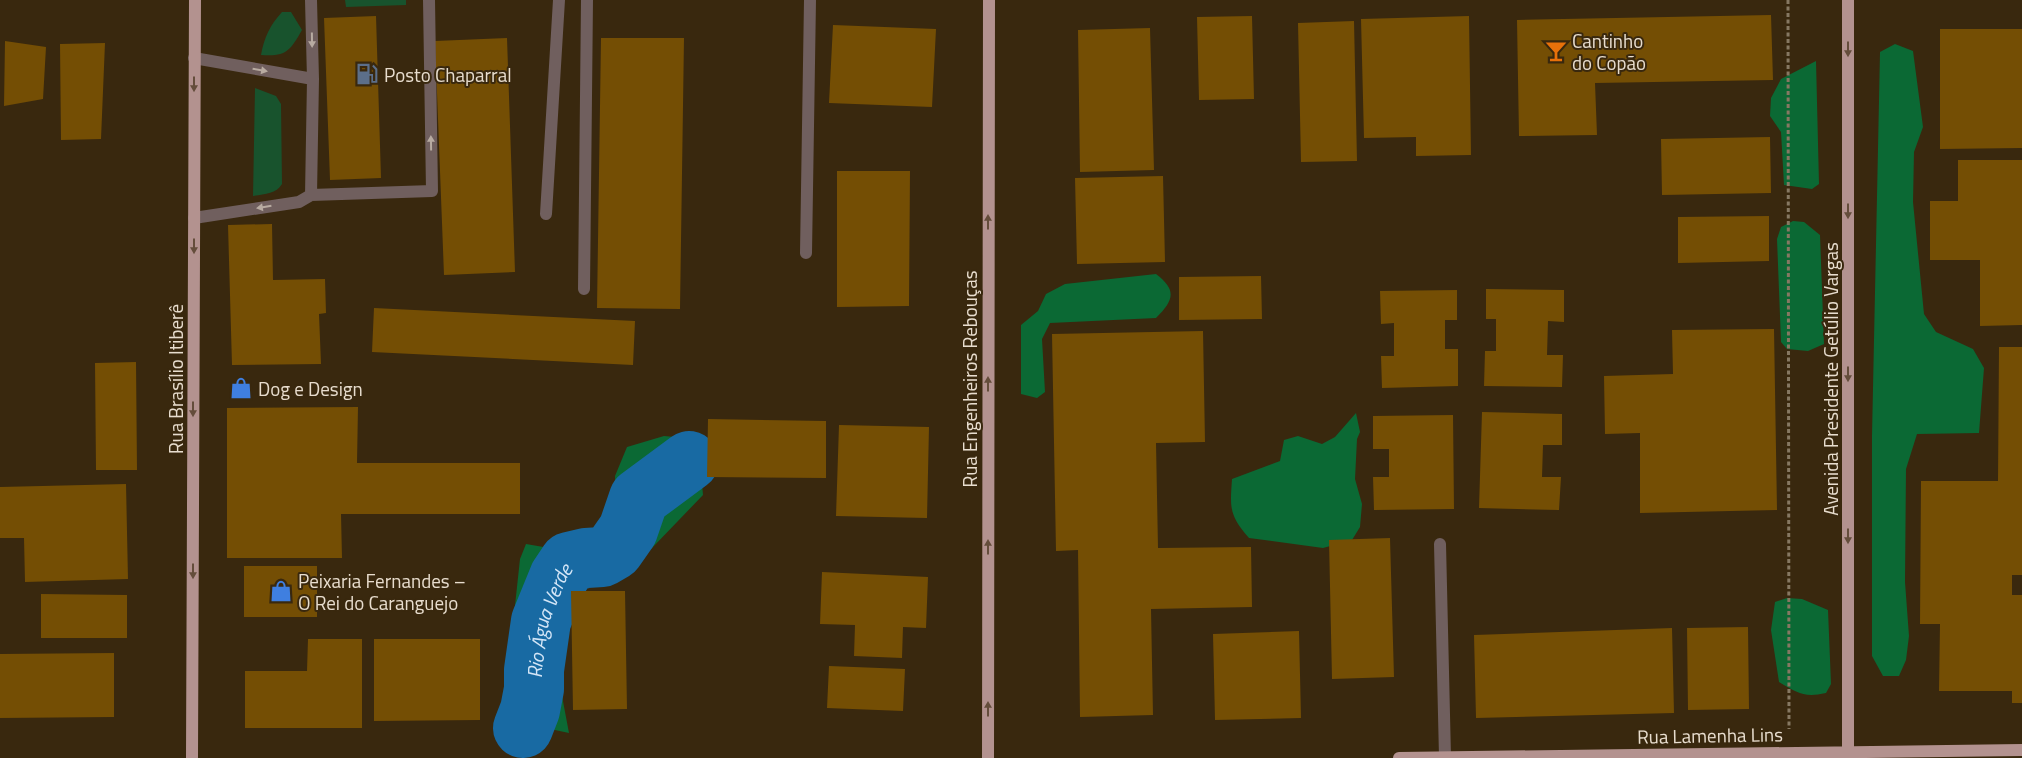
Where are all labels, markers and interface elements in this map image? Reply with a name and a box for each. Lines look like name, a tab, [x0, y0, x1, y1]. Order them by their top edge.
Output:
place label: Cantinho do Copão	[1572, 26, 1646, 77]
one-way arrow	[308, 32, 316, 48]
bar icon: Cantinho do Copão	[1543, 38, 1569, 64]
one-way arrow	[1844, 41, 1852, 57]
place label: Posto Chaparral	[384, 60, 512, 89]
fuel station icon: Posto Chaparral	[354, 61, 380, 87]
one-way arrow	[252, 66, 268, 74]
one-way arrow	[190, 76, 198, 92]
one-way arrow	[427, 134, 435, 150]
one-way arrow	[256, 203, 272, 211]
one-way arrow	[1844, 203, 1852, 219]
one-way arrow	[984, 214, 992, 230]
one-way arrow	[190, 238, 198, 254]
street label: Avenida Presidente Getúlio Vargas	[1816, 242, 1845, 516]
street label: Rua Engenheiros Rebouças	[955, 270, 984, 487]
street label: Rua Brasílio Itiberê	[161, 304, 190, 454]
one-way arrow	[1844, 366, 1852, 382]
place label: Dog e Design	[258, 374, 363, 403]
shop icon: Dog e Design	[228, 375, 254, 401]
one-way arrow	[984, 376, 992, 392]
one-way arrow	[189, 401, 197, 417]
one-way arrow	[1844, 528, 1852, 544]
one-way arrow	[984, 539, 992, 555]
water label: Rio Água Verde	[519, 555, 581, 678]
one-way arrow	[189, 563, 197, 579]
place label: Peixaria Fernandes – O Rei do Caranguejo	[298, 566, 466, 617]
shop icon: Peixaria Fernandes – O Rei do Caranguejo	[268, 578, 294, 604]
one-way arrow	[984, 701, 992, 717]
street label: Rua Lamenha Lins	[1637, 719, 1783, 751]

